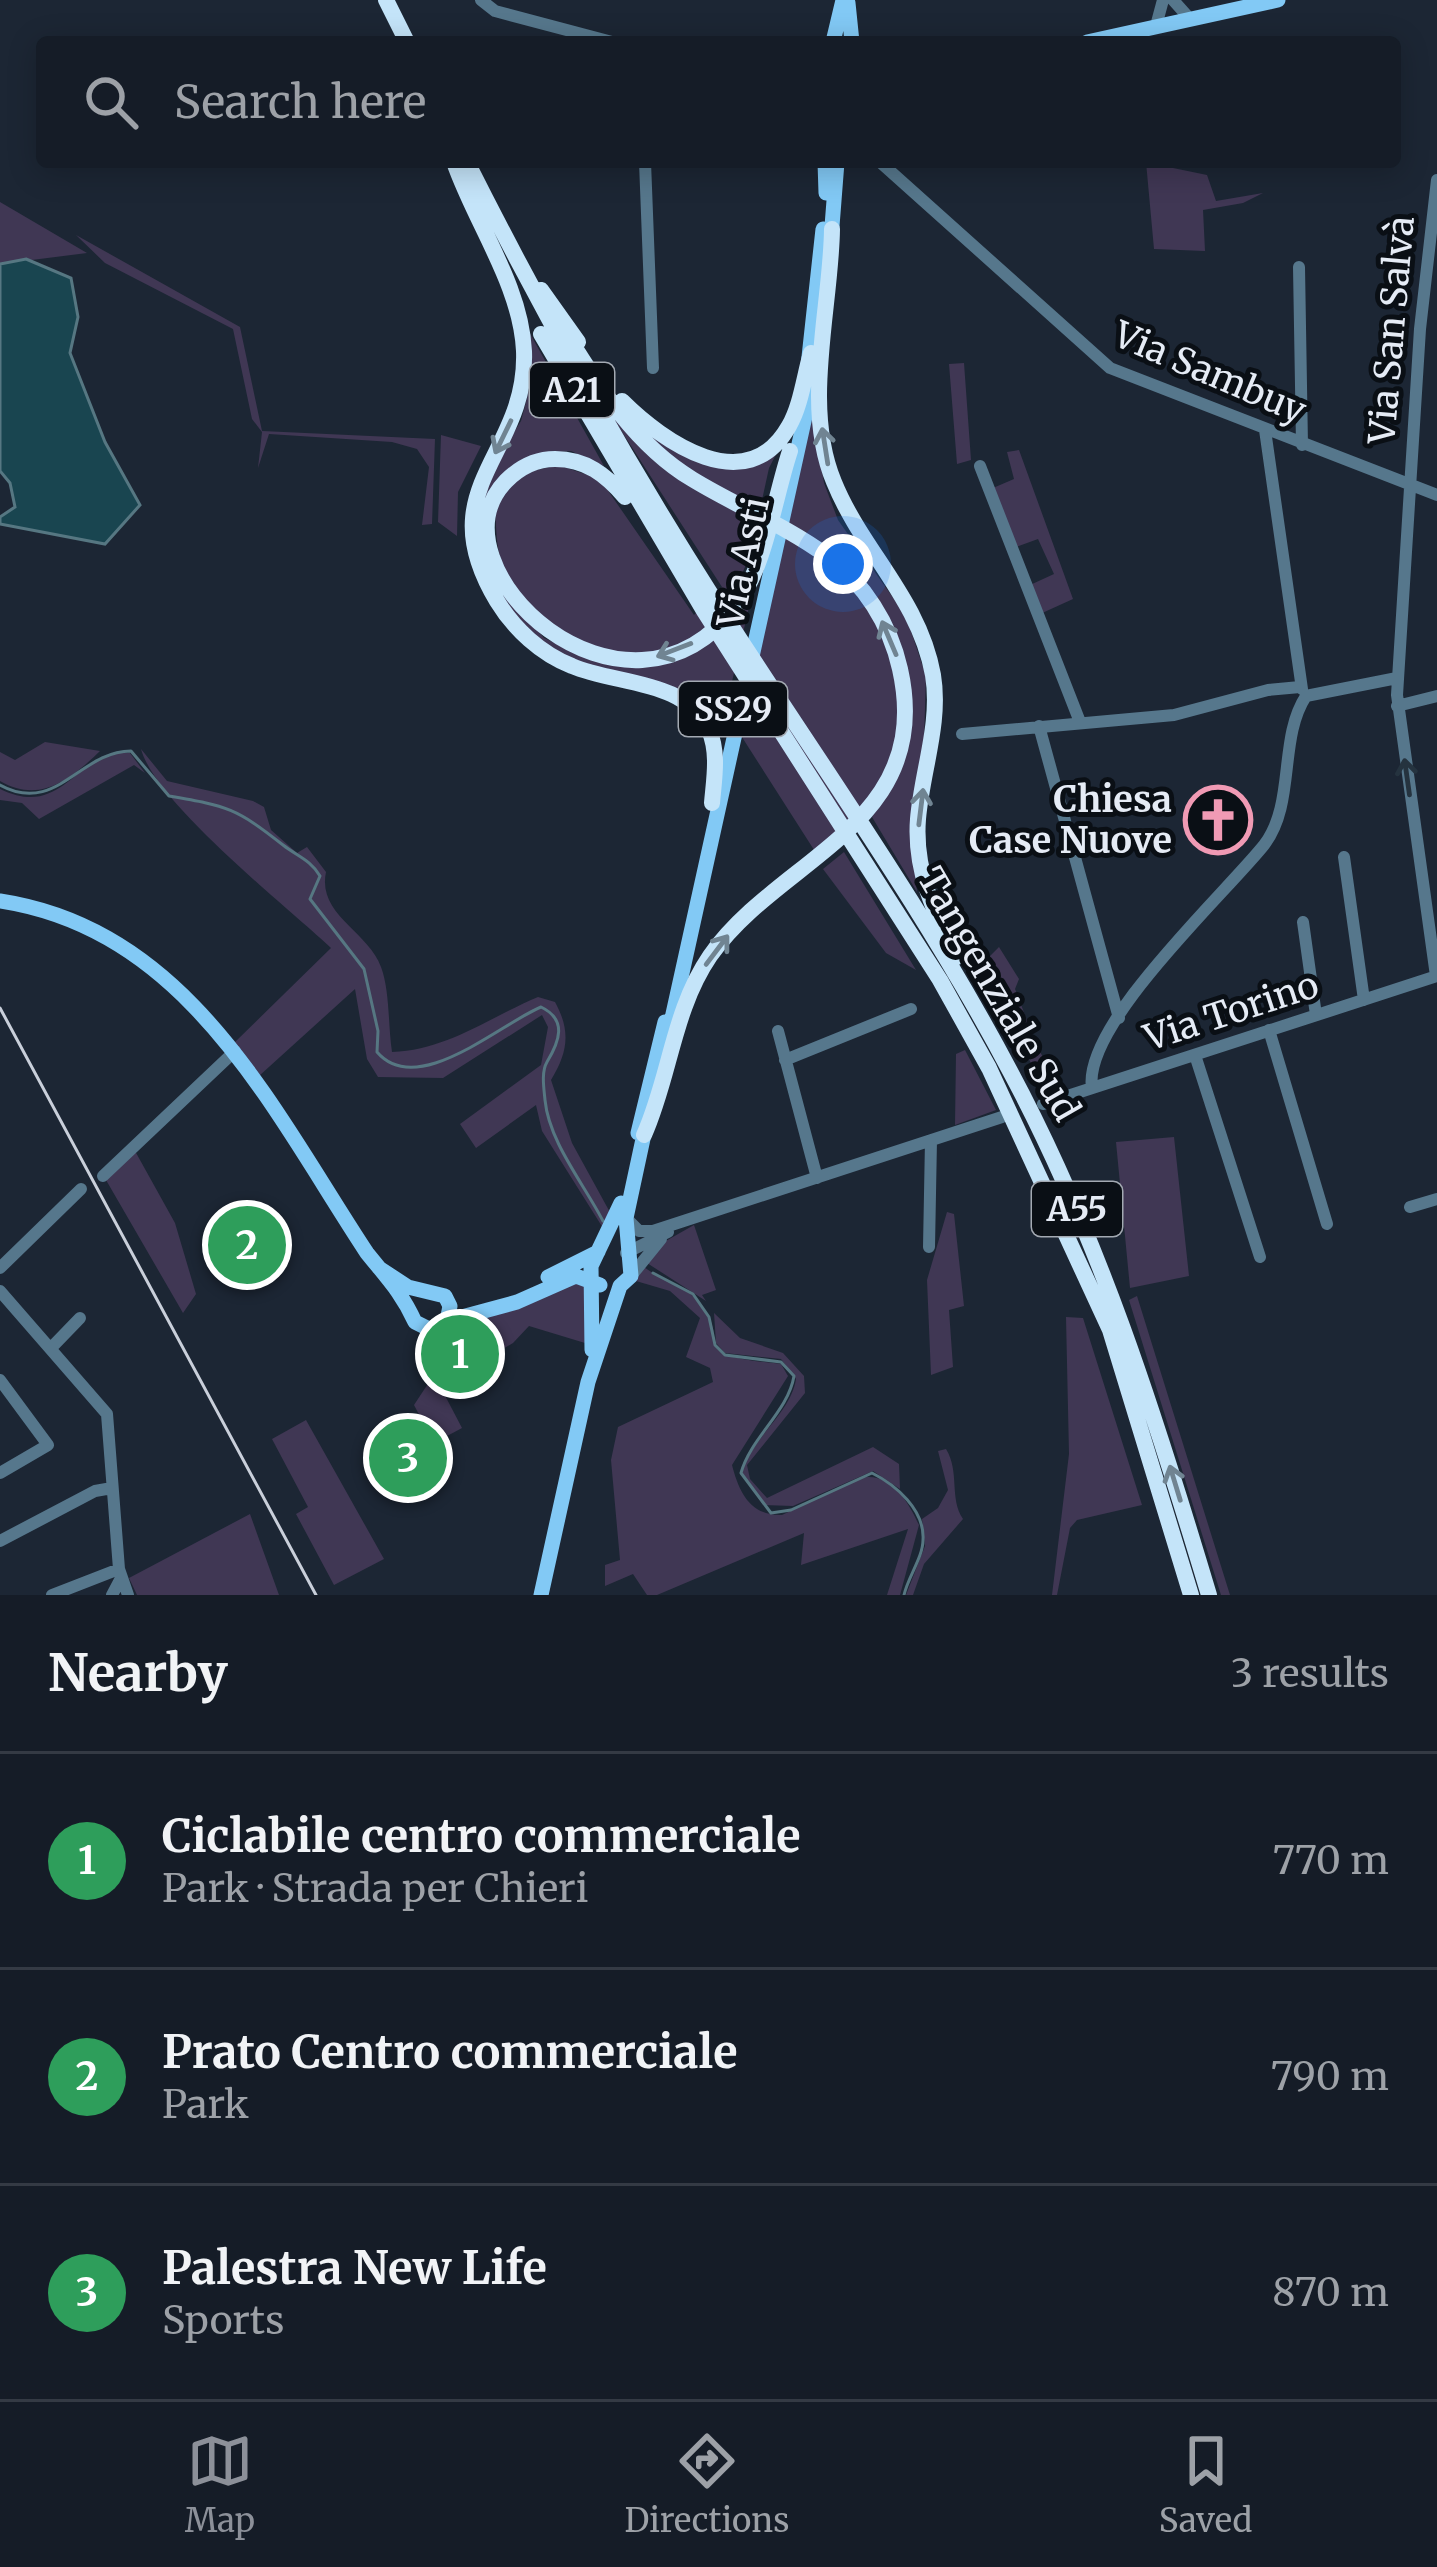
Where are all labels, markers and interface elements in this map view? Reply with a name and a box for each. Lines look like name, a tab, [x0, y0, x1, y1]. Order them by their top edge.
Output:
search box	[36, 36, 1401, 168]
icon: search	[78, 69, 144, 135]
text: Search here	[174, 74, 426, 130]
street label: Via San Salvà	[1359, 214, 1424, 447]
street label: Via Sambuy	[1106, 311, 1313, 433]
road number: A21	[530, 363, 614, 417]
one-way arrow	[491, 418, 513, 454]
one-way arrow	[813, 427, 836, 466]
street label: Via Asti	[708, 493, 779, 633]
your location	[813, 534, 873, 594]
one-way arrow	[877, 620, 898, 657]
one-way arrow	[656, 641, 693, 663]
road number: SS29	[679, 682, 787, 736]
one-way arrow	[1395, 759, 1418, 798]
place label: Chiesa Case Nuove	[969, 777, 1172, 863]
church icon: Chiesa Case Nuove	[1183, 785, 1253, 855]
one-way arrow	[910, 788, 932, 827]
street label: Tangenziale Sud	[908, 859, 1089, 1129]
one-way arrow	[703, 934, 729, 967]
street label: Via Torino	[1137, 962, 1324, 1061]
road number: A55	[1032, 1182, 1122, 1236]
pin: 2	[208, 1200, 286, 1290]
pin: 1	[421, 1309, 499, 1399]
pin: 3	[369, 1413, 447, 1503]
one-way arrow	[1163, 1465, 1185, 1503]
text: Nearby	[48, 1641, 228, 1705]
text: 3 results	[1231, 1649, 1389, 1698]
text: Ciclabile centro commerciale	[162, 1808, 801, 1864]
text: 1	[78, 1836, 96, 1885]
text: 770 m	[1273, 1836, 1389, 1885]
text: Park · Strada per Chieri	[162, 1864, 588, 1913]
text: Prato Centro commerciale	[162, 2024, 738, 2080]
text: 2	[76, 2052, 98, 2101]
text: 790 m	[1271, 2052, 1389, 2101]
text: Park	[162, 2080, 249, 2129]
text: Palestra New Life	[162, 2240, 547, 2296]
text: 3	[76, 2268, 98, 2317]
text: 870 m	[1272, 2268, 1389, 2317]
text: Sports	[162, 2296, 284, 2345]
tab: Map	[185, 2428, 255, 2541]
tab: Directions	[624, 2428, 789, 2541]
tab: Saved	[1159, 2428, 1252, 2541]

